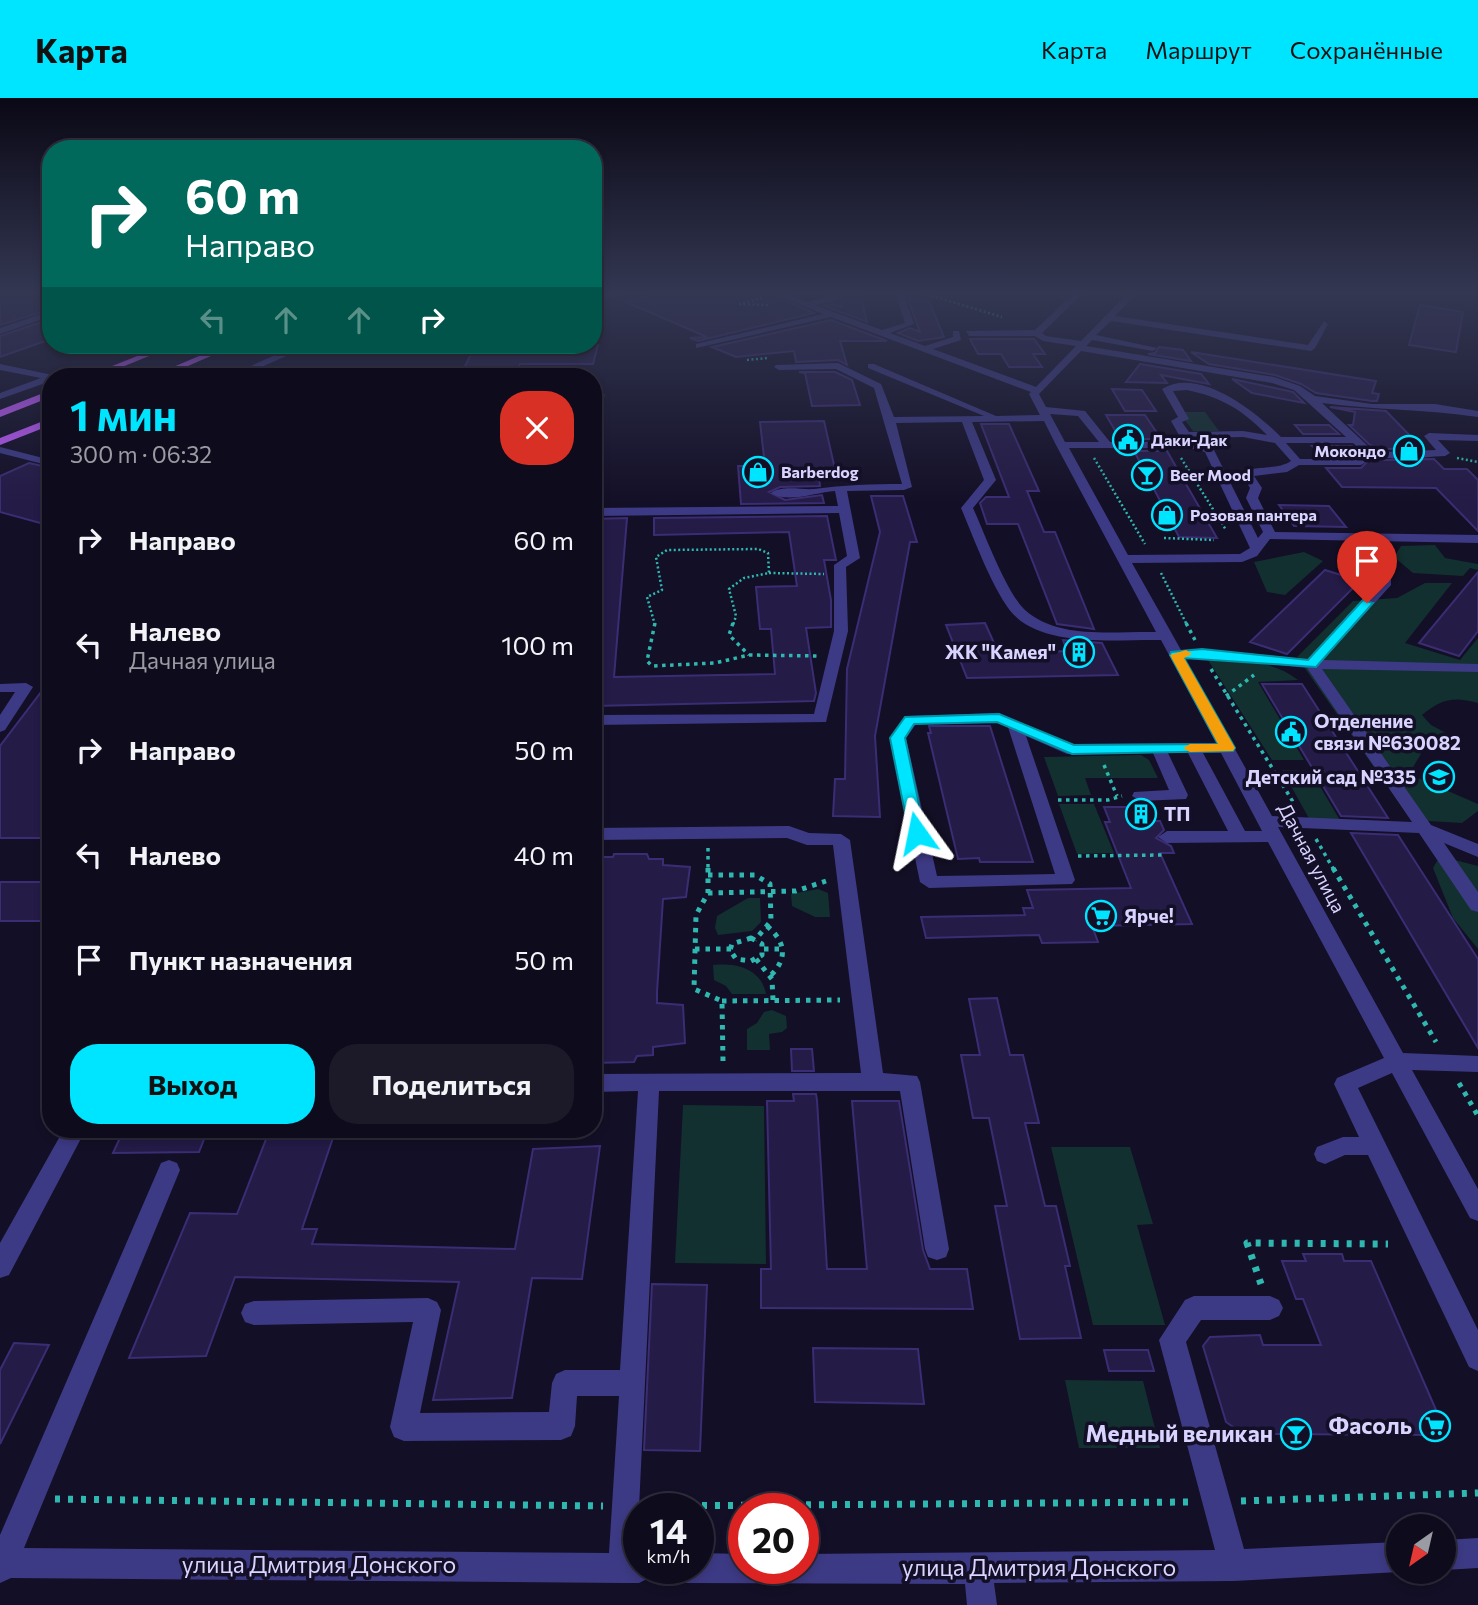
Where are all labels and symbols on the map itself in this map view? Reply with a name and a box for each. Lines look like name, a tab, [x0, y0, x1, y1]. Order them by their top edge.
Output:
public building icon: Даки-Дак	[1111, 423, 1145, 457]
place label: Даки-Дак	[1151, 430, 1228, 449]
shop icon: Мокондо	[1392, 434, 1426, 468]
place label: Мокондо	[1314, 441, 1386, 460]
shop icon: Barberdog	[741, 455, 775, 489]
bar icon: Beer Mood	[1130, 458, 1164, 492]
place label: Barberdog	[781, 462, 859, 481]
place label: Beer Mood	[1170, 465, 1251, 484]
shop icon: Розовая пантера	[1150, 498, 1184, 532]
place label: Розовая пантера	[1190, 505, 1317, 524]
pin	[1337, 531, 1397, 603]
building icon: ЖК "Камея"	[1062, 635, 1096, 669]
place label: ЖК "Камея"	[945, 640, 1056, 663]
place label: Отделение связи №630082	[1314, 709, 1461, 754]
public building icon: Отделение связи №630082	[1274, 715, 1308, 749]
school or university icon: Детский сад №335	[1422, 760, 1456, 794]
place label: Детский сад №335	[1246, 765, 1416, 788]
position arrow	[880, 796, 954, 870]
building icon: ТП	[1124, 797, 1158, 831]
street label: Дачная улица	[1274, 799, 1351, 917]
place label: ТП	[1164, 802, 1190, 825]
supermarket icon: Ярче!	[1084, 899, 1118, 933]
place label: Ярче!	[1124, 904, 1174, 927]
supermarket icon: Фасоль	[1418, 1409, 1452, 1443]
place label: Фасоль	[1329, 1411, 1412, 1439]
bar icon: Медный великан	[1279, 1417, 1313, 1451]
place label: Медный великан	[1085, 1419, 1273, 1447]
speed limit sign: 20	[728, 1493, 819, 1584]
north arrow	[1386, 1514, 1456, 1584]
street label: улица Дмитрия Донского	[182, 1550, 456, 1578]
street label: улица Дмитрия Донского	[902, 1553, 1176, 1581]

